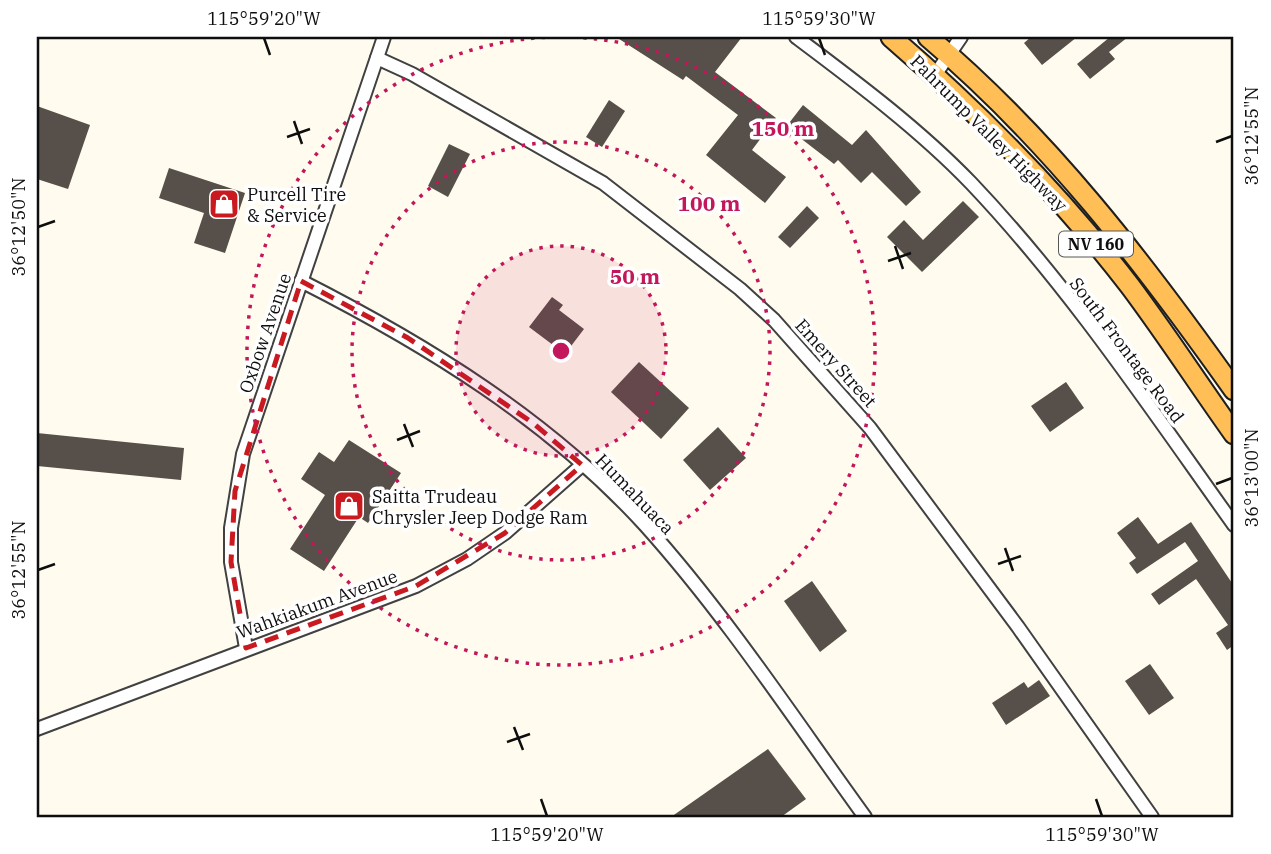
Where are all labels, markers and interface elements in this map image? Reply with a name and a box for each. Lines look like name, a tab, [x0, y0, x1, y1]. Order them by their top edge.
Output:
text: 115°59'20"W	[207, 7, 321, 30]
text: 115°59'30"W	[762, 7, 876, 30]
street label: Pahrump Valley Highway	[906, 50, 1073, 217]
text: 36°12'55"N	[1240, 87, 1263, 186]
text: 150 m	[751, 114, 815, 142]
text: 36°12'50"N	[7, 178, 30, 277]
place label: Purcell Tire & Service	[247, 183, 346, 227]
shop icon: Purcell Tire & Service	[207, 187, 241, 221]
text: 100 m	[677, 189, 741, 217]
road number: NV 160	[1059, 232, 1133, 256]
text: 50 m	[610, 262, 660, 290]
street label: Oxbow Avenue	[234, 270, 296, 396]
street label: South Frontage Road	[1065, 273, 1189, 427]
street label: Emery Street	[790, 314, 882, 412]
centre of rings	[549, 339, 573, 363]
text: 36°13'00"N	[1240, 429, 1263, 528]
street label: Humahuaca	[591, 449, 679, 539]
place label: Saitta Trudeau Chrysler Jeep Dodge Ram	[372, 485, 588, 529]
shop icon: Saitta Trudeau Chrysler Jeep Dodge Ram	[332, 489, 366, 523]
text: 36°12'55"N	[7, 521, 30, 620]
street label: Wahkiakum Avenue	[233, 564, 401, 644]
text: 115°59'20"W	[490, 823, 604, 846]
text: 115°59'30"W	[1045, 823, 1159, 846]

